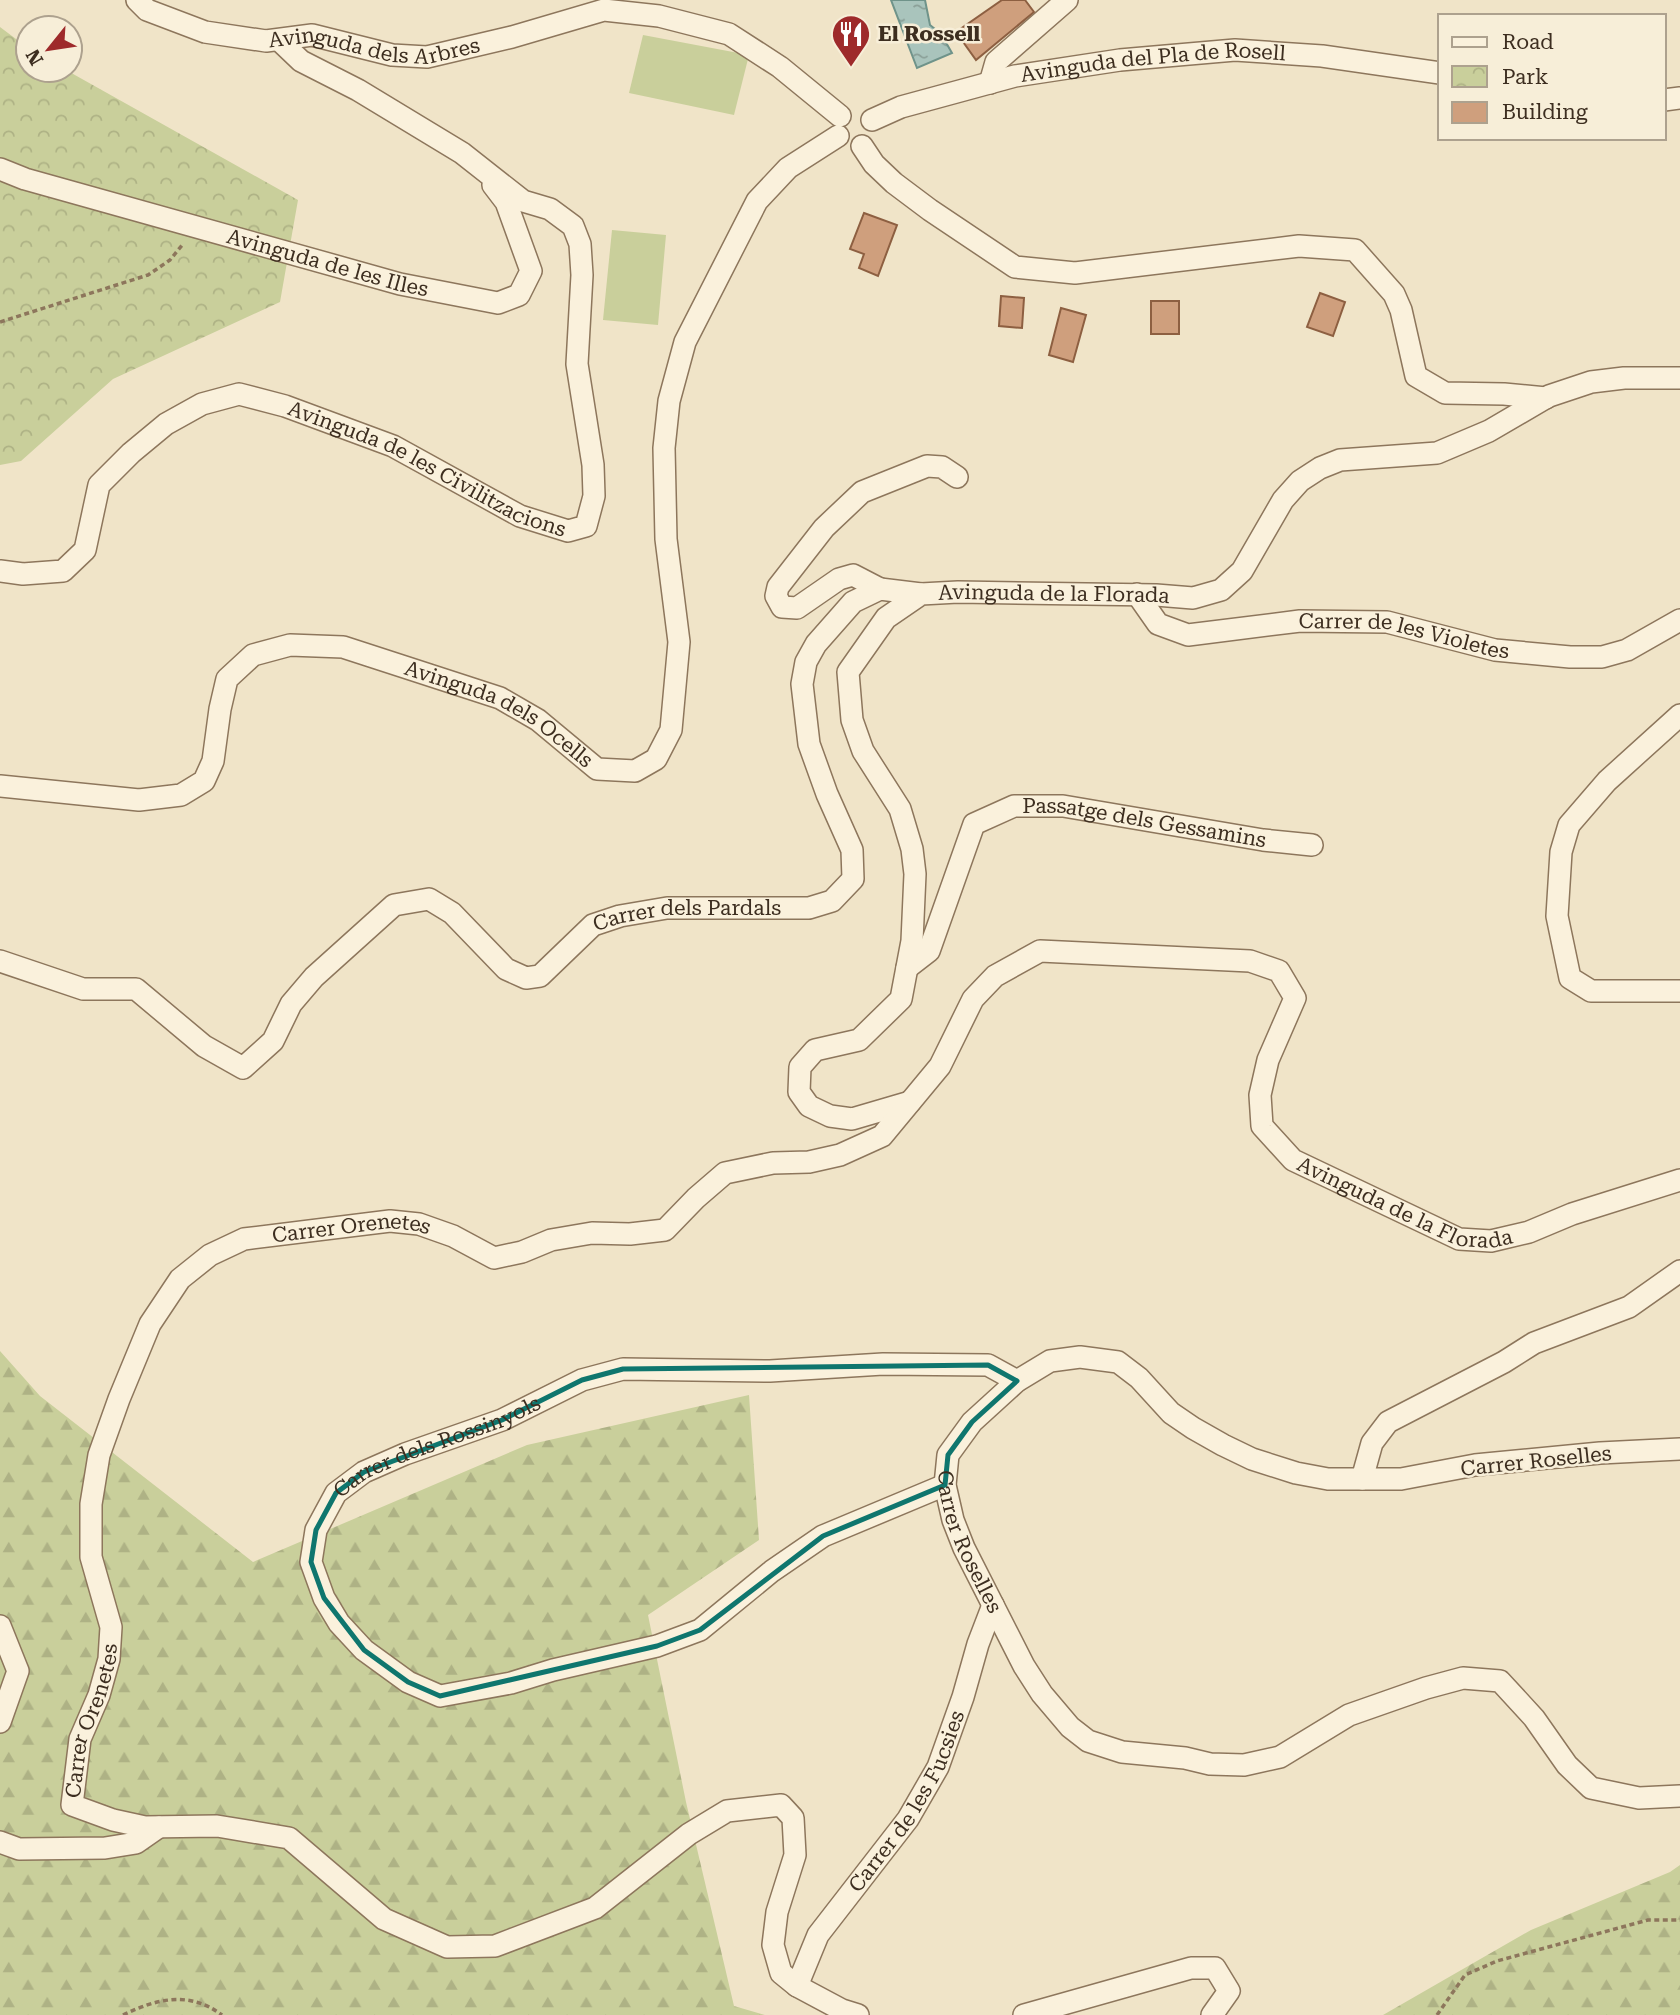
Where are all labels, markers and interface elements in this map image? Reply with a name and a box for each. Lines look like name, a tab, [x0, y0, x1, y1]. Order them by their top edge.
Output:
restaurant icon: El Rossell	[830, 13, 872, 68]
north arrow	[14, 14, 84, 84]
legend	[1438, 14, 1666, 140]
place label: El Rossell	[878, 22, 980, 46]
street label: Avinguda dels Arbres	[267, 23, 482, 69]
text: Road	[1502, 30, 1554, 54]
street label: Avinguda del Pla de Rosell	[1019, 38, 1287, 87]
text: N	[21, 45, 48, 69]
text: Park	[1502, 65, 1548, 89]
text: Building	[1502, 100, 1588, 124]
street label: Avinguda de les Illes	[224, 224, 430, 301]
street label: Avinguda de les Civilitzacions	[285, 396, 569, 542]
street label: Avinguda de la Florada	[937, 580, 1171, 608]
street label: Carrer de les Violetes	[1298, 609, 1510, 663]
street label: Avinguda dels Ocells	[402, 656, 598, 773]
street label: Passatge dels Gessamins	[1022, 794, 1268, 852]
street label: Carrer dels Pardals	[590, 896, 781, 936]
street label: Avinguda de la Florada	[1293, 1152, 1516, 1253]
street label: Carrer Orenetes	[271, 1209, 434, 1247]
street label: Carrer dels Rossinyols	[329, 1391, 545, 1503]
street label: Carrer Roselles	[1459, 1441, 1613, 1481]
street label: Carrer Roselles	[933, 1469, 1007, 1617]
street label: Carrer Orenetes	[61, 1643, 122, 1799]
street label: Carrer de les Fucsies	[844, 1707, 969, 1897]

